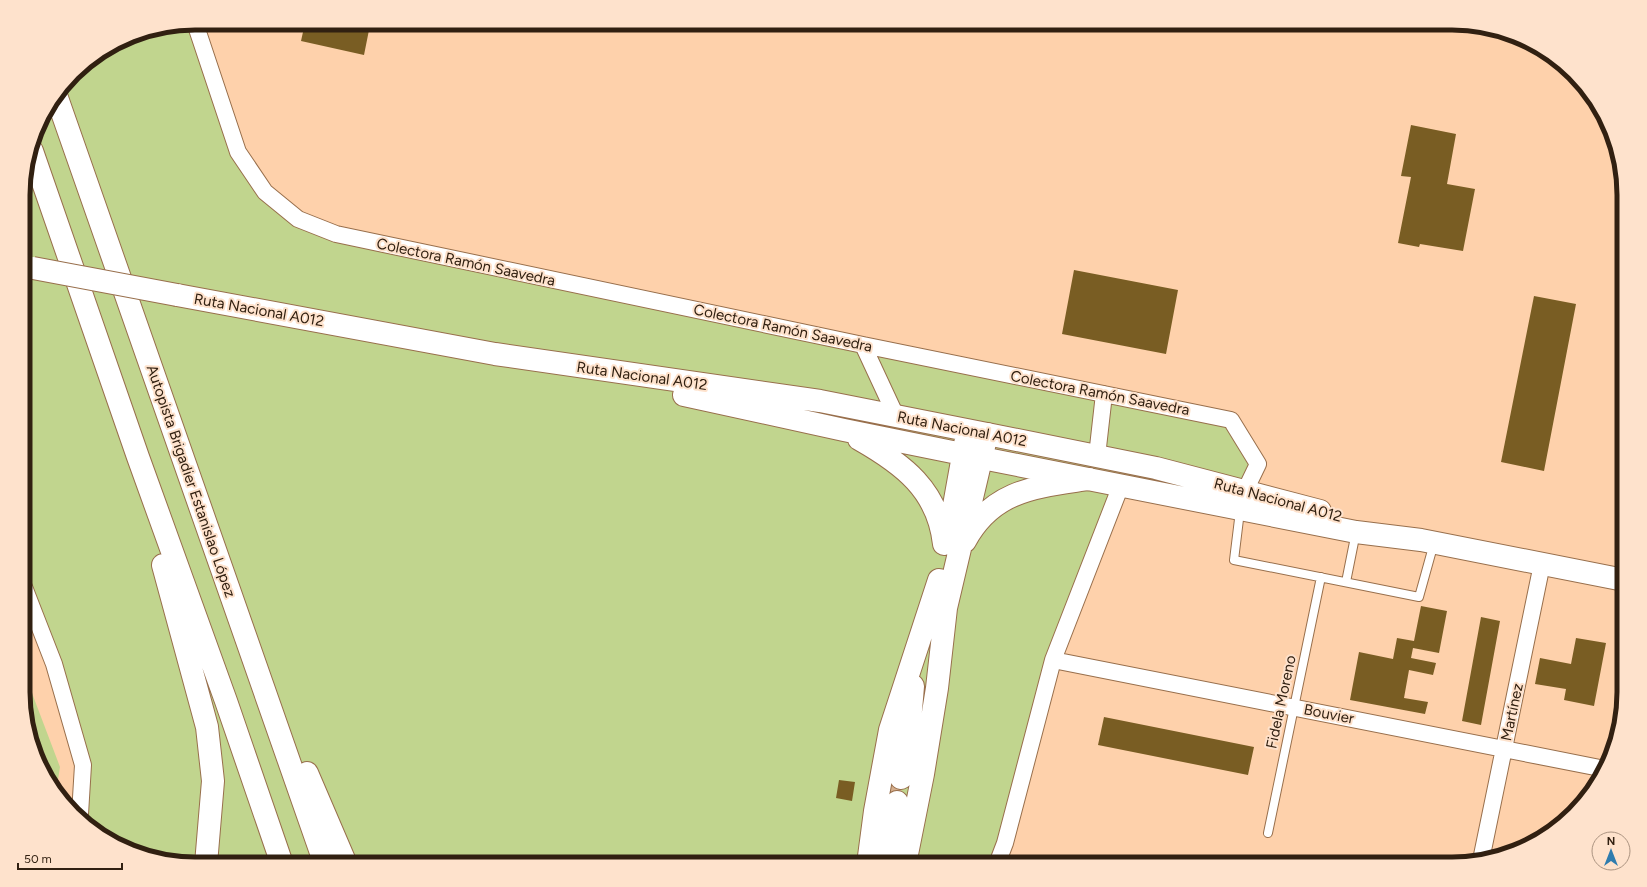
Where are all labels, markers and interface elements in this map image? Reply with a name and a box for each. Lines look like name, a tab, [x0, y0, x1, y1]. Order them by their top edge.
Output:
street label: Colectora Ramón Saavedra	[375, 234, 557, 290]
street label: Ruta Nacional A012	[193, 290, 325, 330]
street label: Colectora Ramón Saavedra	[692, 300, 874, 356]
street label: Ruta Nacional A012	[576, 358, 708, 394]
street label: Autopista Brigadier Estanislao López	[143, 362, 239, 600]
street label: Colectora Ramón Saavedra	[1009, 367, 1191, 419]
street label: Ruta Nacional A012	[896, 408, 1028, 450]
street label: Ruta Nacional A012	[1212, 474, 1344, 526]
street label: Fidela Moreno	[1262, 653, 1300, 750]
street label: Martínez	[1497, 682, 1527, 742]
street label: Bouvier	[1302, 700, 1356, 728]
north arrow	[1591, 831, 1631, 871]
text: N	[1607, 835, 1615, 848]
scale bar	[18, 845, 122, 871]
text: 50 m	[24, 852, 52, 866]

